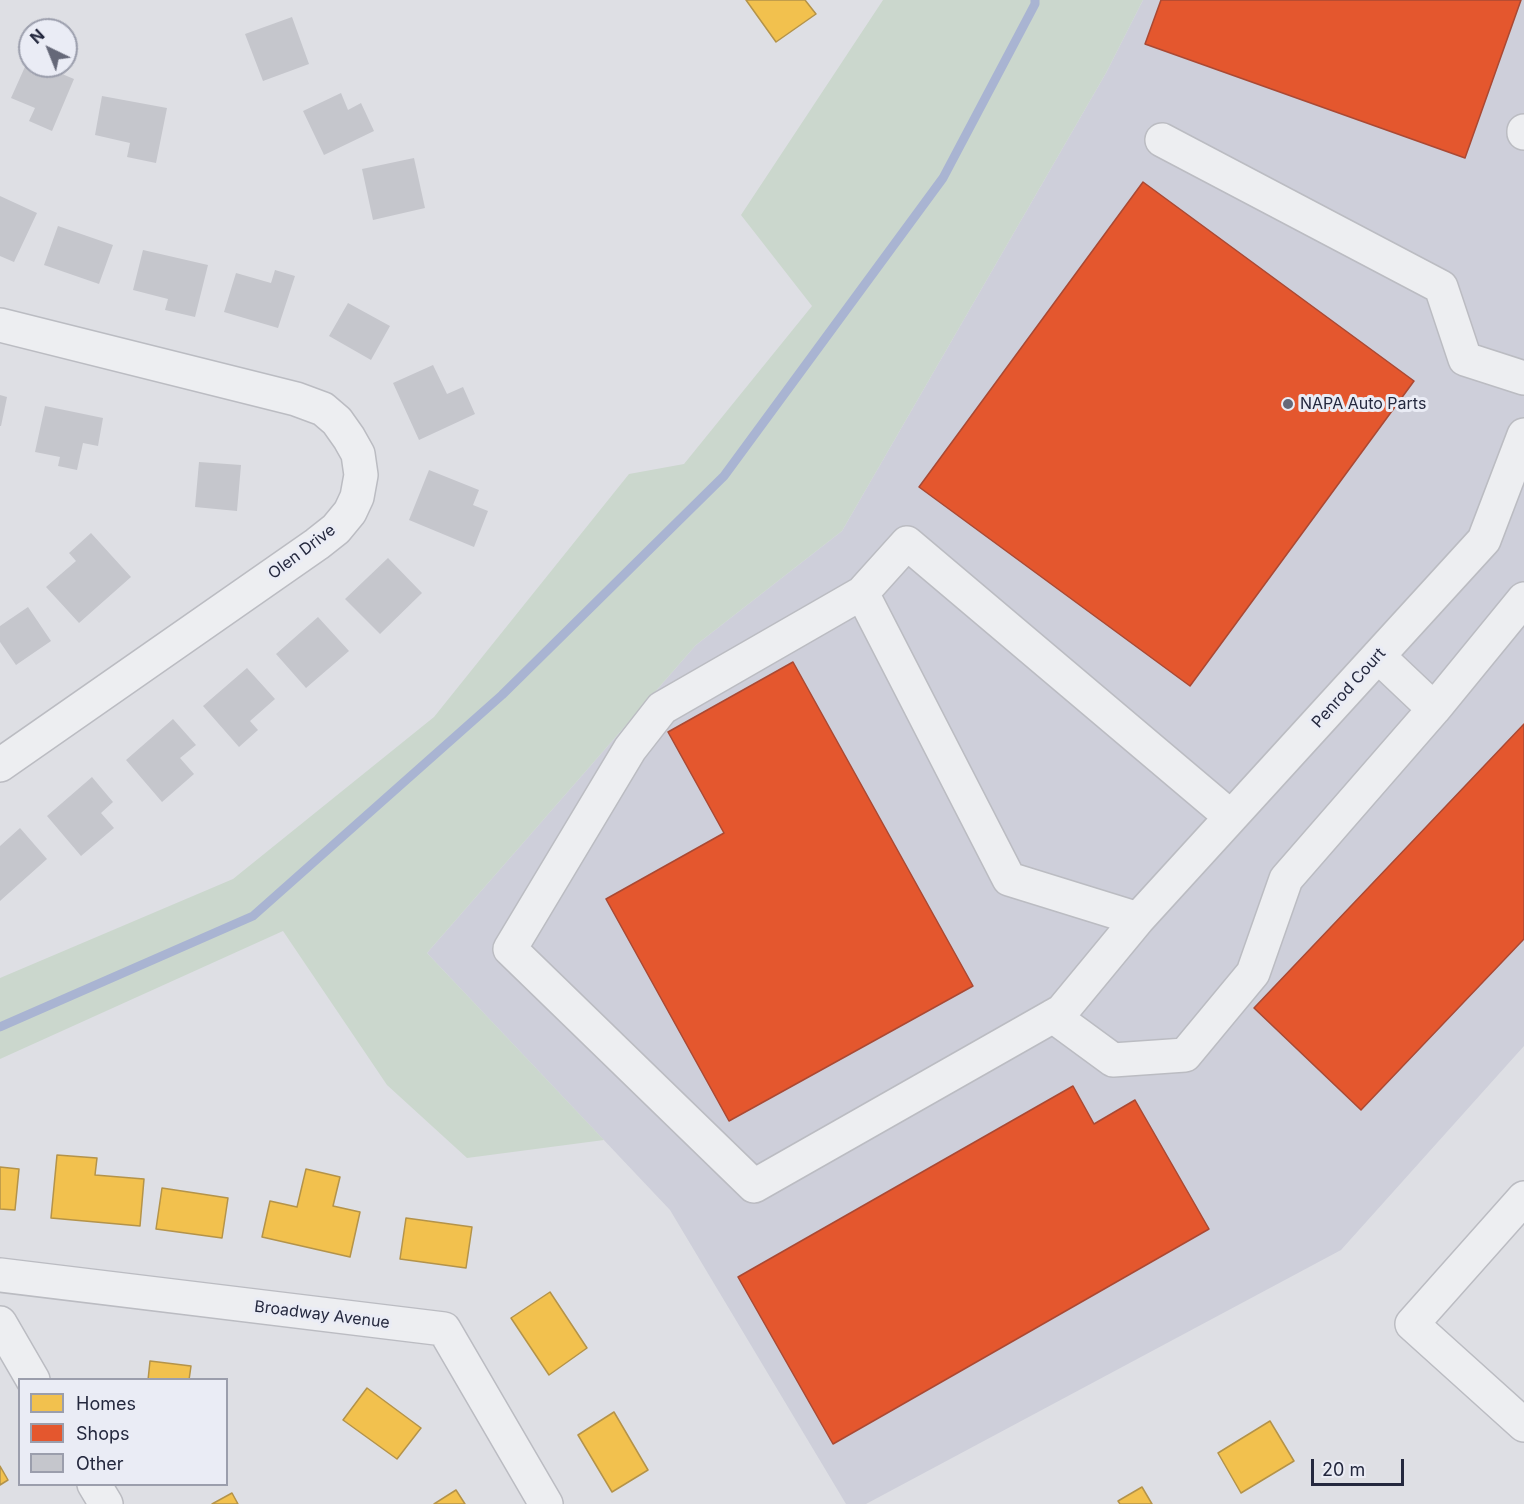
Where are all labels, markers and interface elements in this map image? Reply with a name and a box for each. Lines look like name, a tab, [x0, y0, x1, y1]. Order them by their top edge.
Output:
north arrow	[18, 18, 78, 78]
text: N	[26, 25, 48, 48]
place label: NAPA Auto Parts	[1300, 394, 1426, 414]
marker: NAPA Auto Parts	[1281, 397, 1295, 411]
street label: Olen Drive	[265, 521, 339, 583]
street label: Penrod Court	[1308, 644, 1390, 732]
street label: Broadway Avenue	[253, 1297, 391, 1333]
legend	[18, 1378, 228, 1486]
text: Homes	[76, 1393, 136, 1414]
text: Shops	[76, 1423, 130, 1444]
scale bar	[1314, 1447, 1407, 1485]
text: Other	[76, 1453, 124, 1474]
text: 20 m	[1322, 1459, 1365, 1480]

